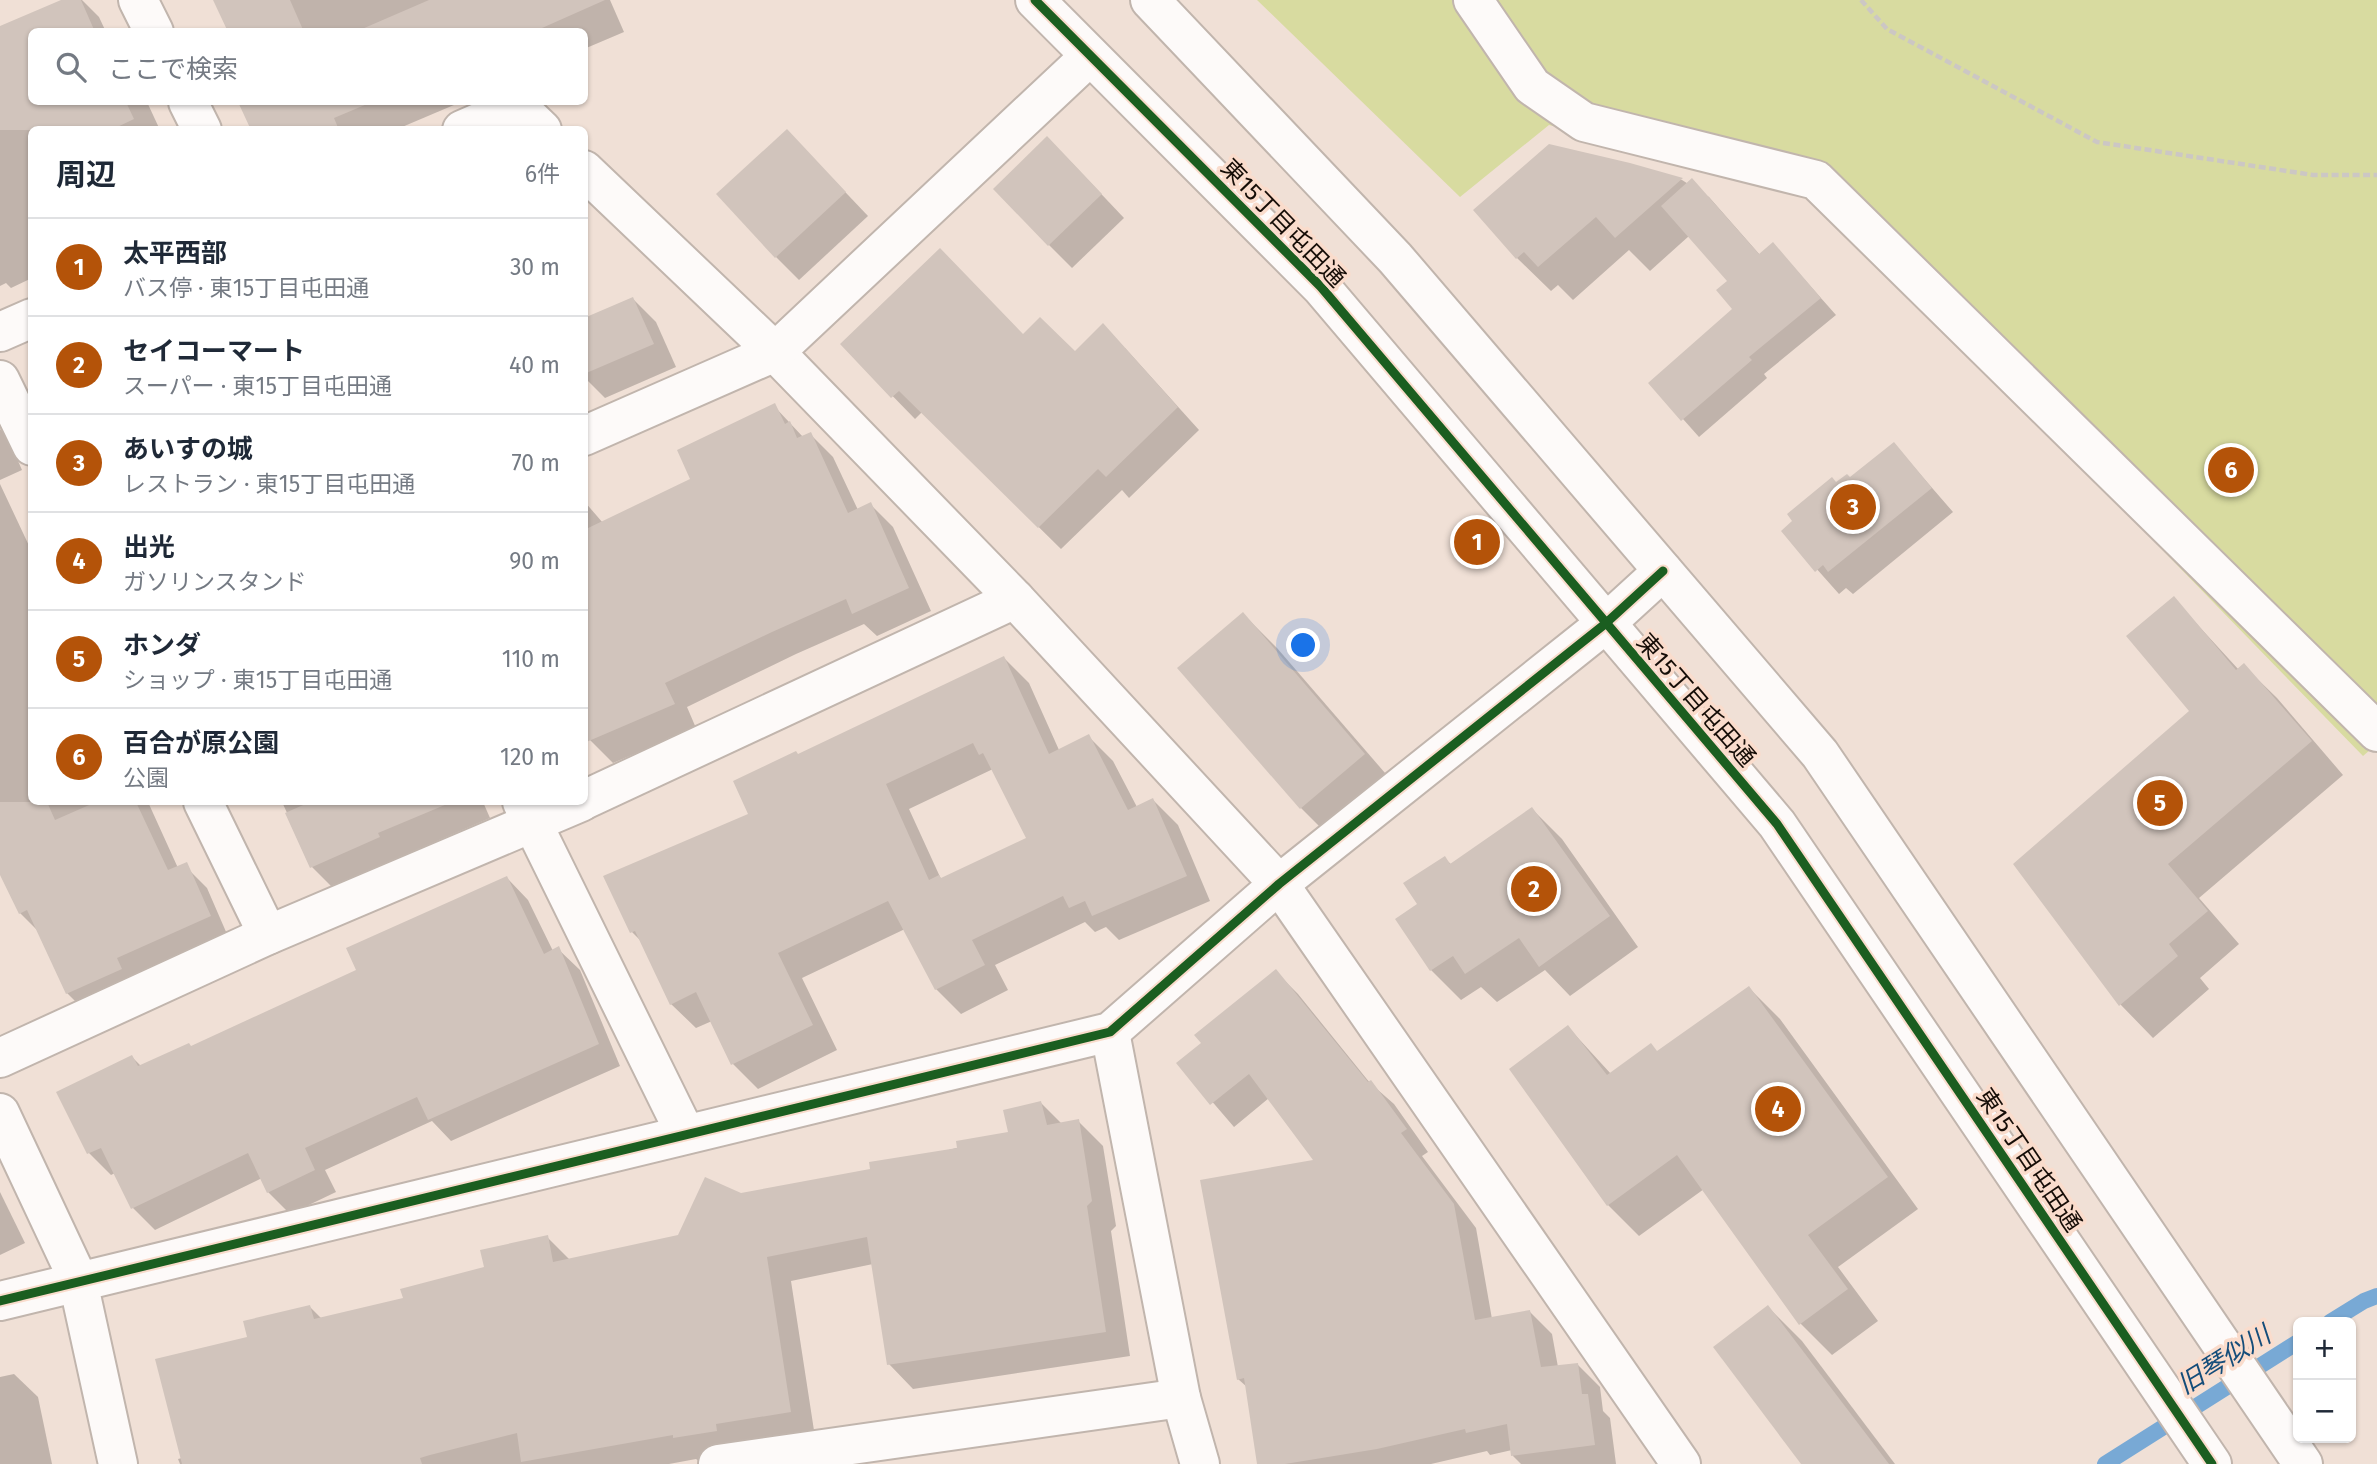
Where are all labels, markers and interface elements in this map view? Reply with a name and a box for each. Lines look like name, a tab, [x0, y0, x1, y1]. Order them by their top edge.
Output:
search box	[28, 28, 588, 105]
icon: search	[52, 48, 90, 86]
text: ここで検索	[108, 54, 238, 85]
street label: 東15丁目屯田通	[1215, 153, 1351, 293]
text: 周辺	[56, 157, 116, 193]
text: 6件	[525, 160, 560, 188]
text: 太平西部	[123, 238, 227, 269]
text: 1	[74, 253, 84, 281]
text: 30 m	[510, 253, 560, 281]
text: バス停 · 東15丁目屯田通	[123, 274, 369, 302]
text: セイコーマート	[123, 336, 305, 367]
text: 2	[73, 351, 85, 379]
text: 40 m	[509, 351, 560, 379]
text: スーパー · 東15丁目屯田通	[123, 372, 392, 400]
text: あいすの城	[123, 434, 253, 465]
pin: 6	[2208, 444, 2254, 496]
text: 3	[73, 449, 85, 477]
text: 70 m	[511, 449, 560, 477]
text: レストラン · 東15丁目屯田通	[123, 470, 415, 498]
pin: 3	[1830, 481, 1876, 533]
pin: 1	[1454, 516, 1500, 568]
text: 出光	[123, 532, 175, 563]
text: 4	[73, 547, 86, 575]
text: 90 m	[509, 547, 560, 575]
text: ガソリンスタンド	[123, 568, 307, 596]
your location	[1286, 628, 1320, 662]
street label: 東15丁目屯田通	[1631, 628, 1761, 772]
text: ホンダ	[123, 630, 201, 661]
text: 5	[73, 645, 85, 673]
text: 110 m	[502, 645, 560, 673]
text: ショップ · 東15丁目屯田通	[123, 666, 392, 694]
text: 百合が原公園	[123, 728, 279, 759]
text: 6	[73, 743, 85, 771]
text: 120 m	[500, 743, 560, 771]
text: 公園	[123, 764, 169, 792]
pin: 5	[2137, 777, 2183, 829]
pin: 2	[1511, 863, 1557, 915]
pin: 4	[1755, 1083, 1801, 1135]
street label: 東15丁目屯田通	[1971, 1083, 2087, 1237]
map controls	[2293, 1317, 2356, 1443]
button: +	[2293, 1317, 2356, 1380]
water label: 旧琴似川	[2172, 1318, 2279, 1401]
button: −	[2293, 1380, 2356, 1443]

